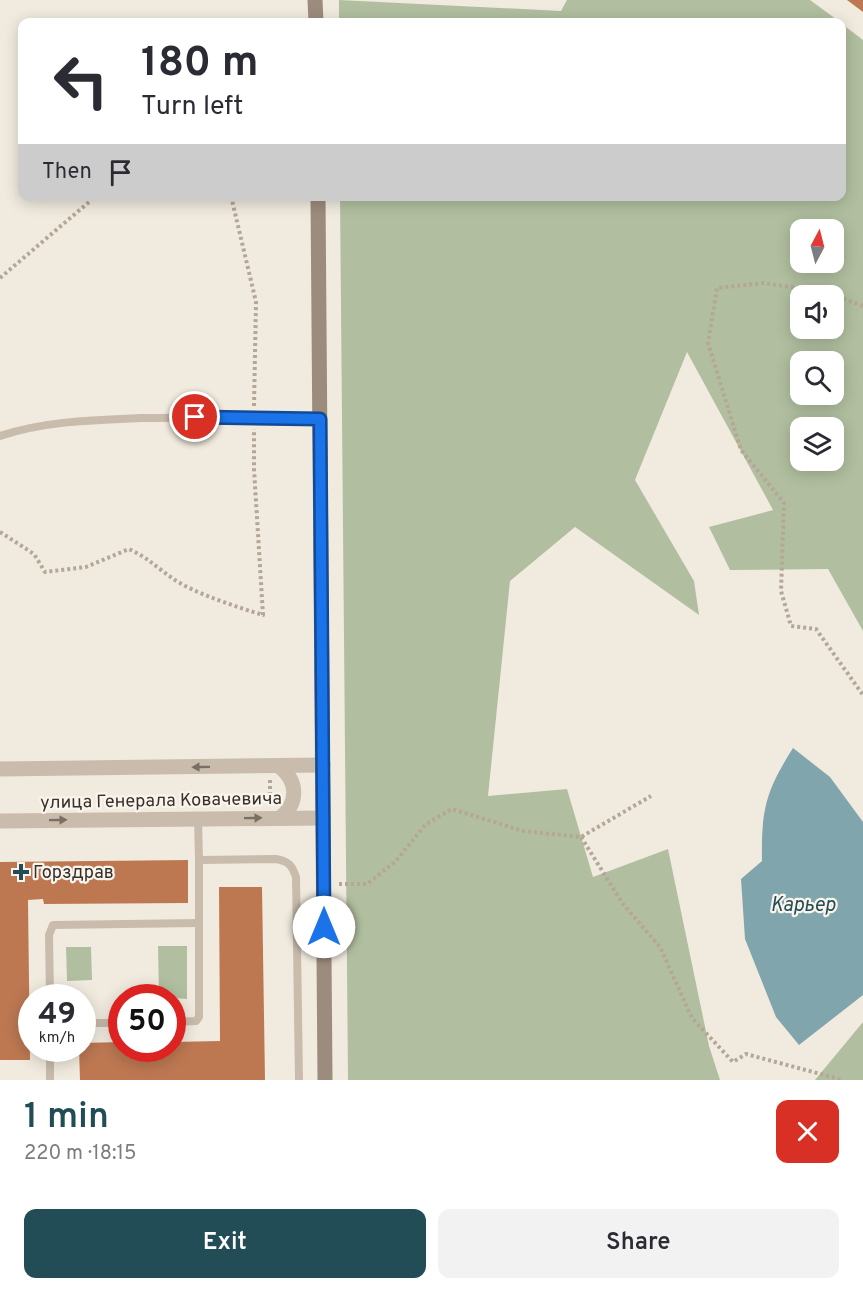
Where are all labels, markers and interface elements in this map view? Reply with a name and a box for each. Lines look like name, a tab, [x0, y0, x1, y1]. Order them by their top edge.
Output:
text: 180 m	[141, 38, 258, 91]
icon: left	[42, 42, 120, 120]
text: Turn left	[141, 90, 243, 124]
icon: arrive	[104, 156, 137, 189]
text: Then	[42, 159, 92, 186]
north arrow	[790, 219, 844, 273]
map controls	[790, 219, 844, 471]
button: sound	[790, 285, 844, 339]
button: search	[790, 351, 844, 405]
pin	[169, 391, 220, 442]
icon: arrive	[178, 400, 211, 433]
button: layers	[790, 417, 844, 471]
one-way arrow	[192, 762, 211, 771]
street label: улица Генерала Ковачевича	[40, 788, 282, 815]
one-way arrow	[244, 813, 263, 823]
one-way arrow	[49, 815, 68, 825]
place label: Горздрав	[33, 862, 114, 885]
marker: Горздрав	[14, 865, 28, 879]
water label: Карьер	[770, 893, 836, 919]
position arrow	[292, 895, 356, 959]
speed limit sign: 50	[108, 984, 186, 1062]
text: 49	[38, 997, 76, 1034]
text: km/h	[39, 1029, 75, 1048]
text: 1 min	[24, 1095, 109, 1141]
button: close	[776, 1100, 839, 1163]
text: 220 m · 18:15	[24, 1141, 136, 1167]
button: Exit	[24, 1209, 426, 1278]
button: Share	[438, 1209, 839, 1278]

